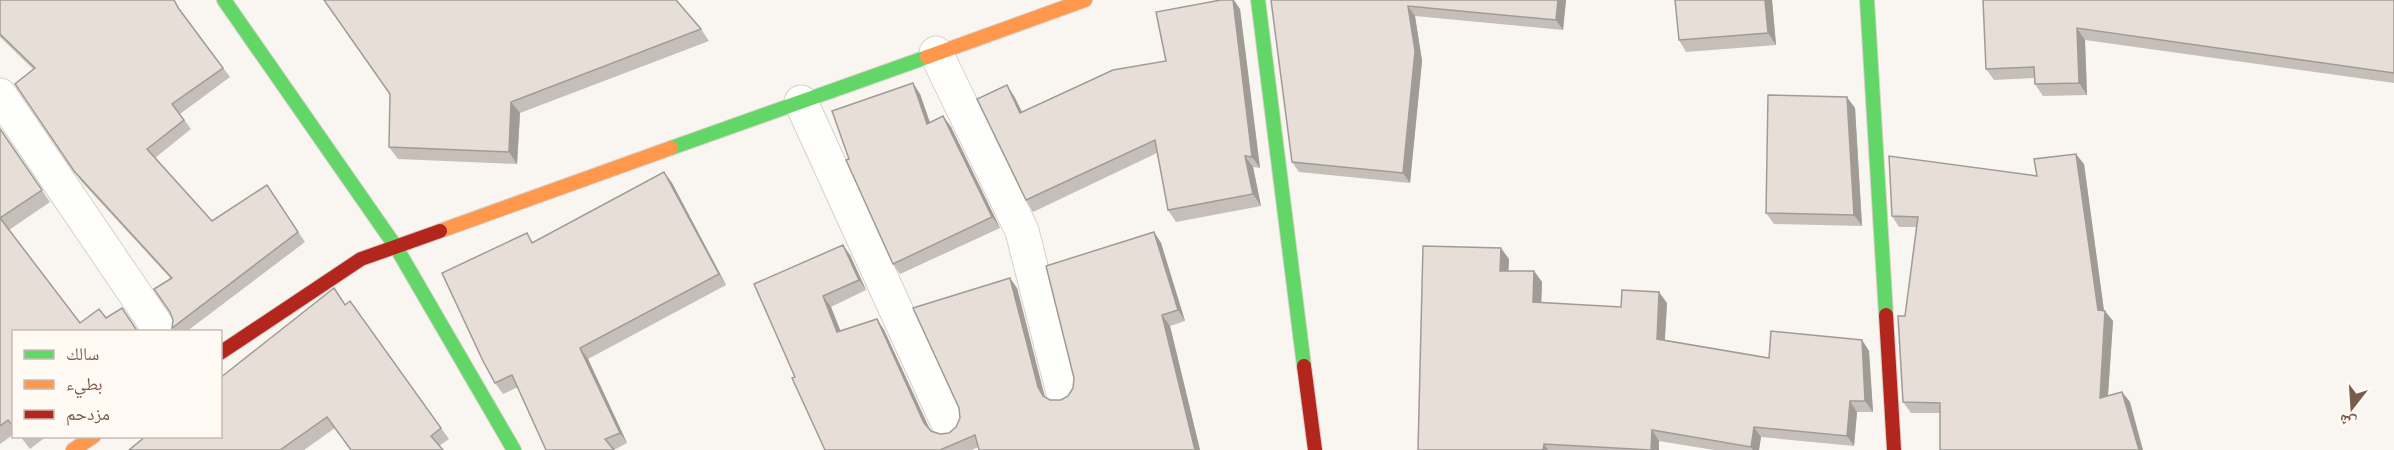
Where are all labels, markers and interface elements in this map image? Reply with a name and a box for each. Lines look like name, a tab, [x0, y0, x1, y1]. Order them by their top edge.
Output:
legend	[12, 330, 222, 438]
text: سالك	[66, 344, 99, 364]
text: بطيء	[66, 374, 103, 399]
north arrow	[2322, 378, 2382, 438]
text: مزدحم	[66, 404, 110, 426]
text: ش	[2337, 410, 2359, 432]

